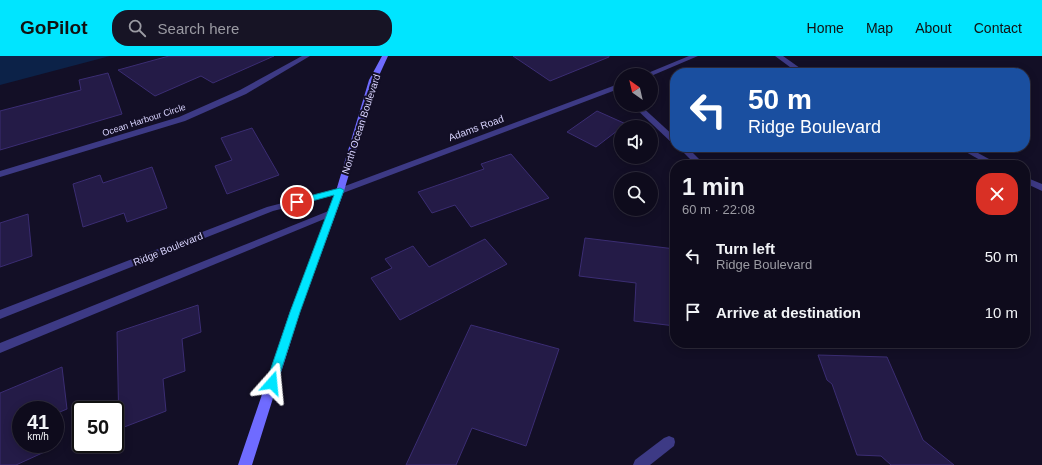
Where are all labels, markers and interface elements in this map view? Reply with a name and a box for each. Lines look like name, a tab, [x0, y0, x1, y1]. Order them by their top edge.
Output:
search box	[112, 10, 392, 46]
text: GoPilot	[20, 17, 88, 38]
icon: search	[126, 17, 148, 39]
text: Search here	[158, 20, 239, 37]
text: Home	[807, 20, 844, 36]
text: Map	[866, 20, 893, 36]
text: About	[915, 20, 952, 36]
text: Contact	[974, 20, 1022, 36]
north arrow	[614, 68, 658, 112]
map controls	[614, 68, 658, 216]
street label: North Ocean Boulevard	[340, 73, 382, 175]
icon: left	[682, 84, 734, 136]
text: 50 m	[748, 84, 812, 115]
street label: Ocean Harbour Circle	[101, 102, 187, 138]
street label: Adams Road	[447, 113, 505, 143]
text: Ridge Boulevard	[748, 117, 881, 137]
button: sound	[614, 120, 658, 164]
button: search	[614, 172, 658, 216]
text: 1 min	[682, 173, 745, 200]
button: close	[976, 173, 1018, 215]
pin	[280, 185, 314, 219]
icon: arrive	[286, 191, 308, 213]
text: 60 m · 22:08	[682, 202, 755, 217]
street label: Ridge Boulevard	[132, 230, 204, 268]
text: Turn left	[716, 240, 775, 257]
icon: left	[682, 245, 704, 267]
text: 50 m	[985, 248, 1018, 265]
text: Ridge Boulevard	[716, 257, 812, 272]
icon: arrive	[682, 301, 704, 323]
text: Arrive at destination	[716, 304, 861, 321]
text: 10 m	[985, 304, 1018, 321]
position arrow	[251, 362, 293, 404]
speed limit sign: 50	[72, 401, 124, 453]
text: 41	[27, 411, 49, 433]
text: km/h	[27, 431, 49, 442]

